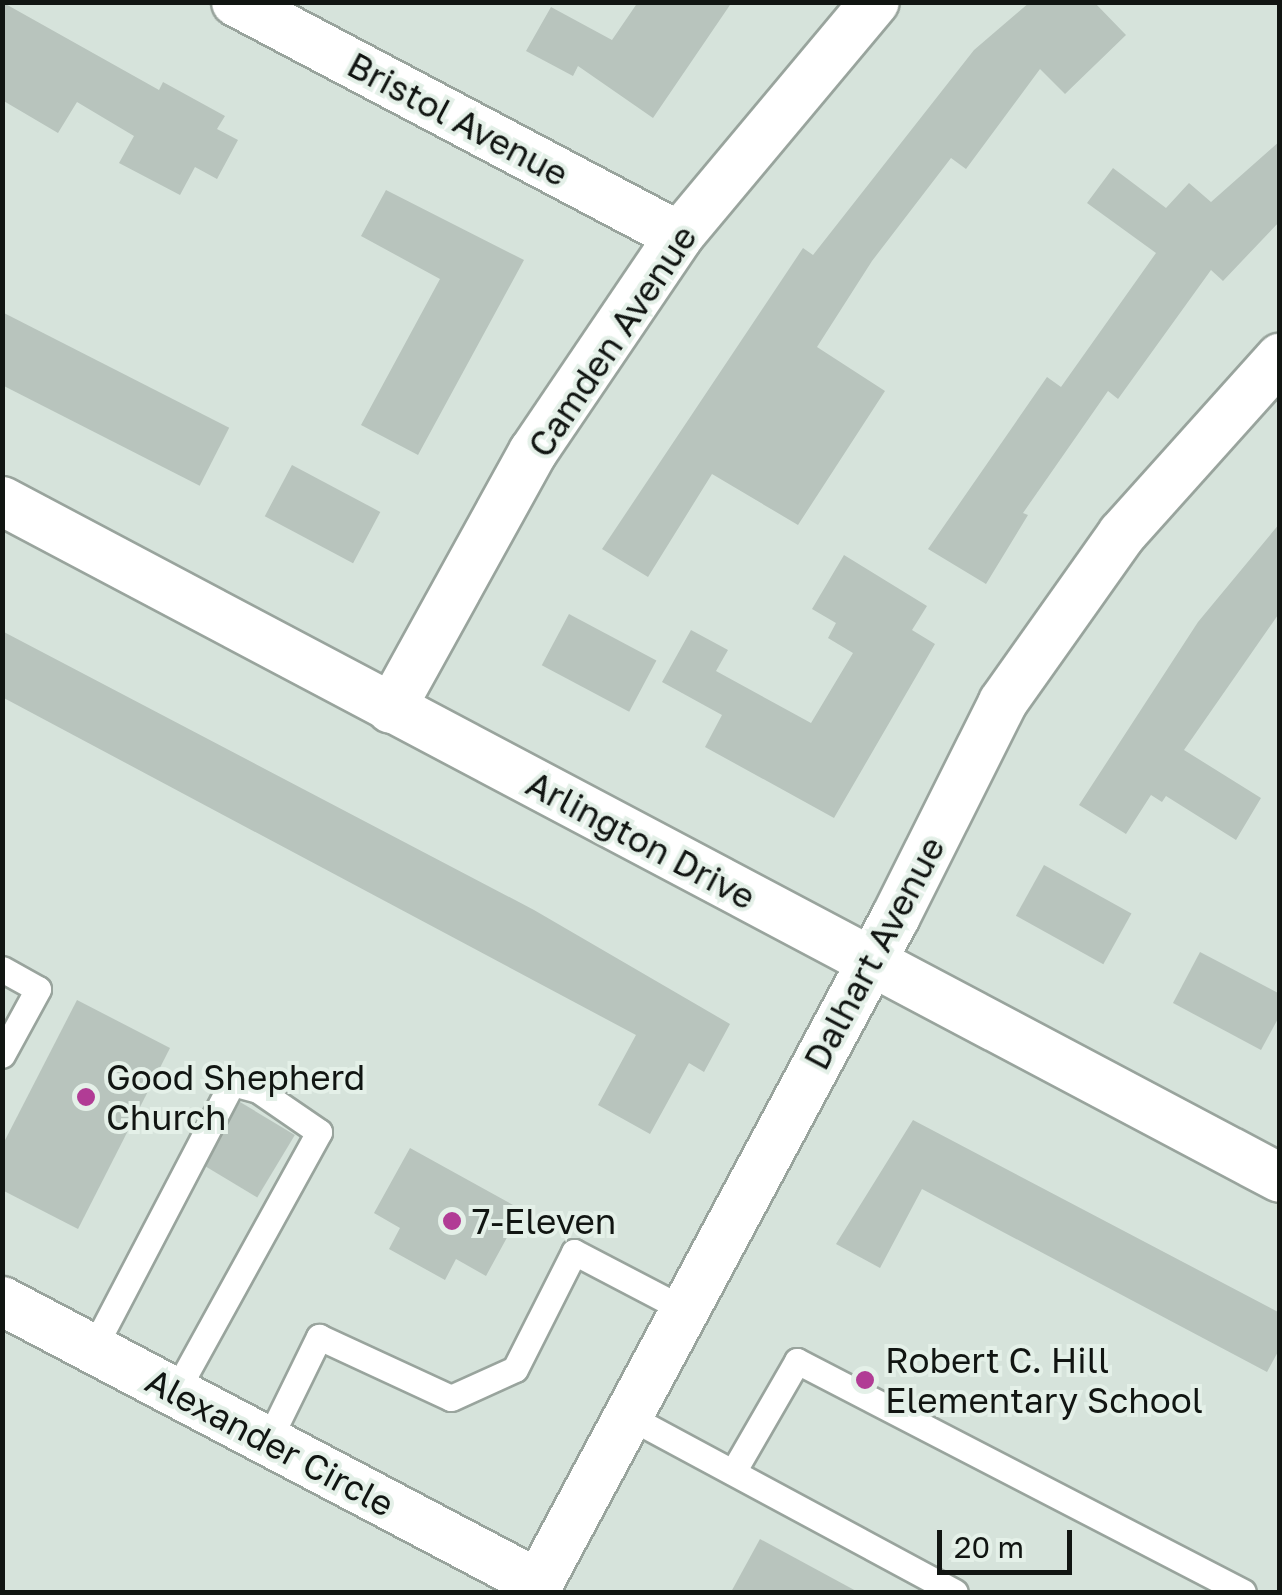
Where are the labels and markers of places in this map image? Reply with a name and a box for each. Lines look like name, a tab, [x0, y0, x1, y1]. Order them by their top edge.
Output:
place label: Good Shepherd Church	[106, 1056, 365, 1138]
marker: Good Shepherd Church	[75, 1086, 97, 1108]
place label: 7-Eleven	[472, 1200, 616, 1242]
marker: 7-Eleven	[441, 1210, 463, 1232]
place label: Robert C. Hill Elementary School	[885, 1339, 1203, 1421]
marker: Robert C. Hill Elementary School	[854, 1369, 876, 1391]

